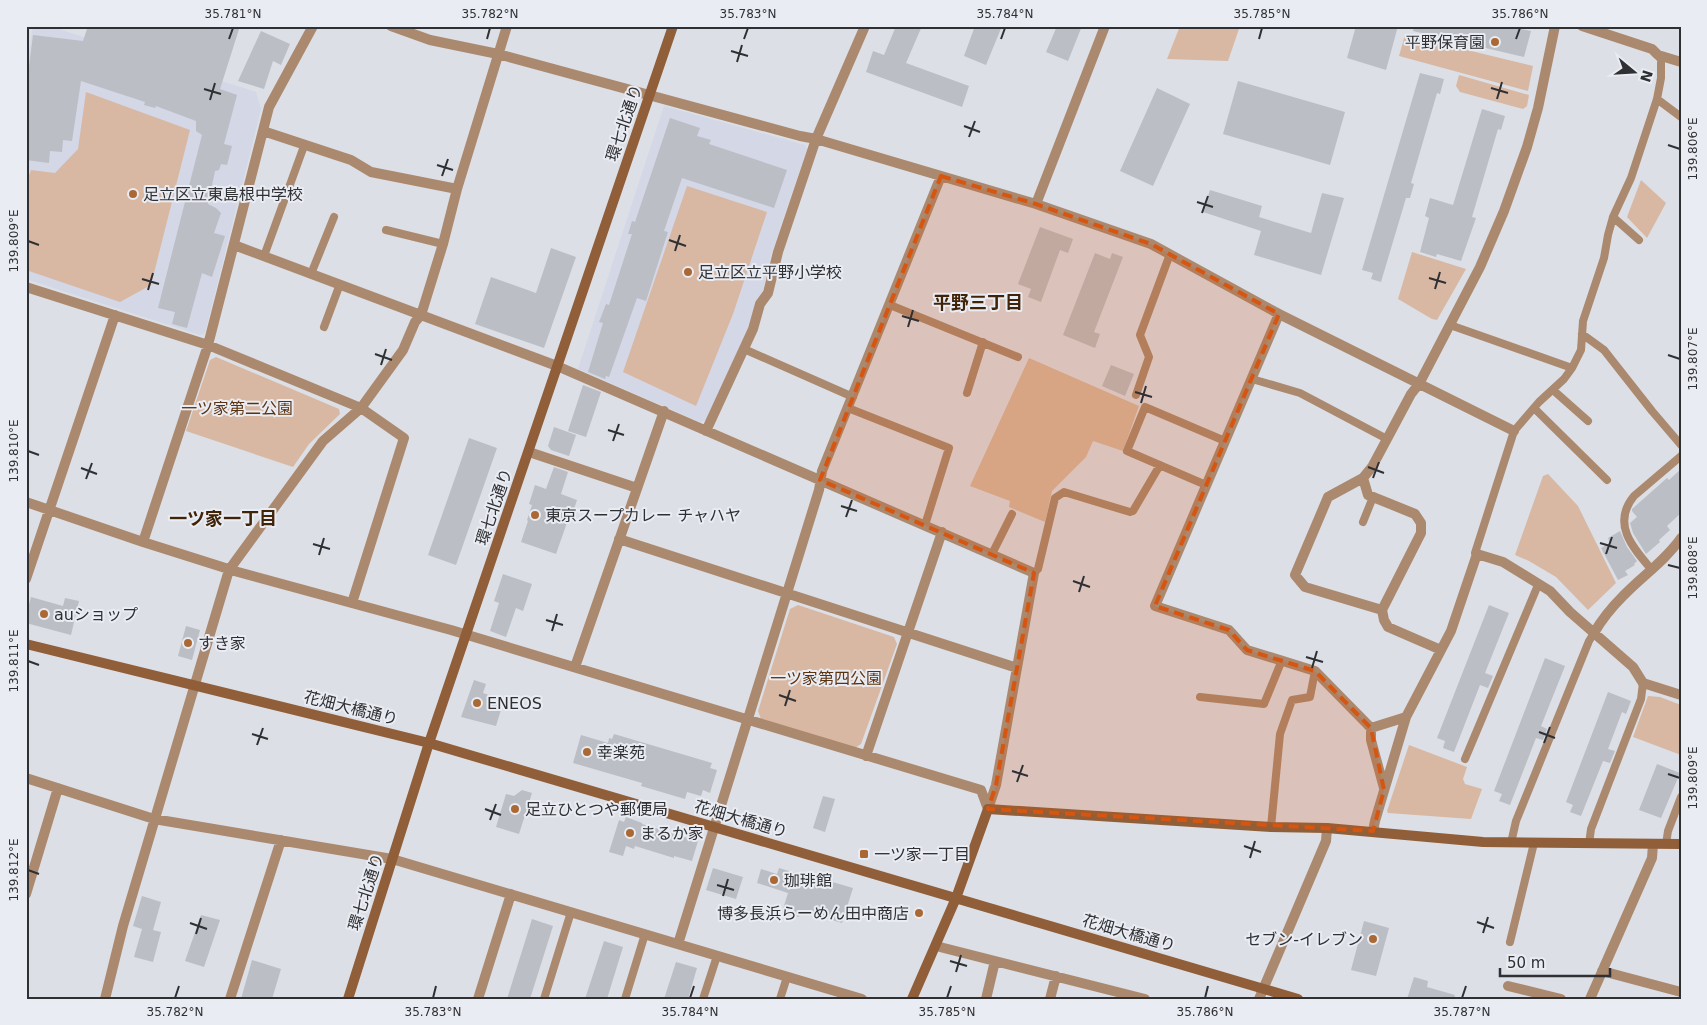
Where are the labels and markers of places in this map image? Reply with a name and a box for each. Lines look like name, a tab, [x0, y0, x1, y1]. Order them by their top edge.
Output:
place label: 平野保育園	[1405, 33, 1485, 52]
marker: 平野保育園	[1489, 36, 1501, 48]
place label: 足立区立東島根中学校	[143, 185, 303, 204]
marker: 足立区立東島根中学校	[127, 188, 139, 200]
place label: 足立区立平野小学校	[698, 263, 842, 282]
marker: 足立区立平野小学校	[682, 266, 694, 278]
place label: 東京スープカレー チャハヤ	[545, 506, 741, 525]
marker: 東京スープカレー チャハヤ	[529, 509, 541, 521]
place label: auショップ	[54, 605, 138, 624]
marker: auショップ	[38, 608, 50, 620]
place label: すき家	[198, 634, 246, 653]
marker: すき家	[182, 637, 194, 649]
place label: ENEOS	[487, 694, 542, 713]
marker: ENEOS	[471, 697, 483, 709]
place label: 幸楽苑	[597, 743, 645, 762]
marker: 幸楽苑	[581, 746, 593, 758]
place label: 足立ひとつや郵便局	[525, 800, 668, 819]
marker: 足立ひとつや郵便局	[509, 803, 521, 815]
place label: まるか家	[640, 824, 704, 843]
marker: まるか家	[624, 827, 636, 839]
place label: 一ツ家一丁目	[874, 845, 970, 864]
marker: 一ツ家一丁目	[858, 848, 870, 860]
place label: 珈琲館	[784, 871, 832, 890]
marker: 珈琲館	[768, 874, 780, 886]
place label: 博多長浜らーめん田中商店	[717, 904, 909, 923]
marker: 博多長浜らーめん田中商店	[913, 907, 925, 919]
place label: セブン-イレブン	[1245, 930, 1363, 949]
marker: セブン-イレブン	[1367, 933, 1379, 945]

